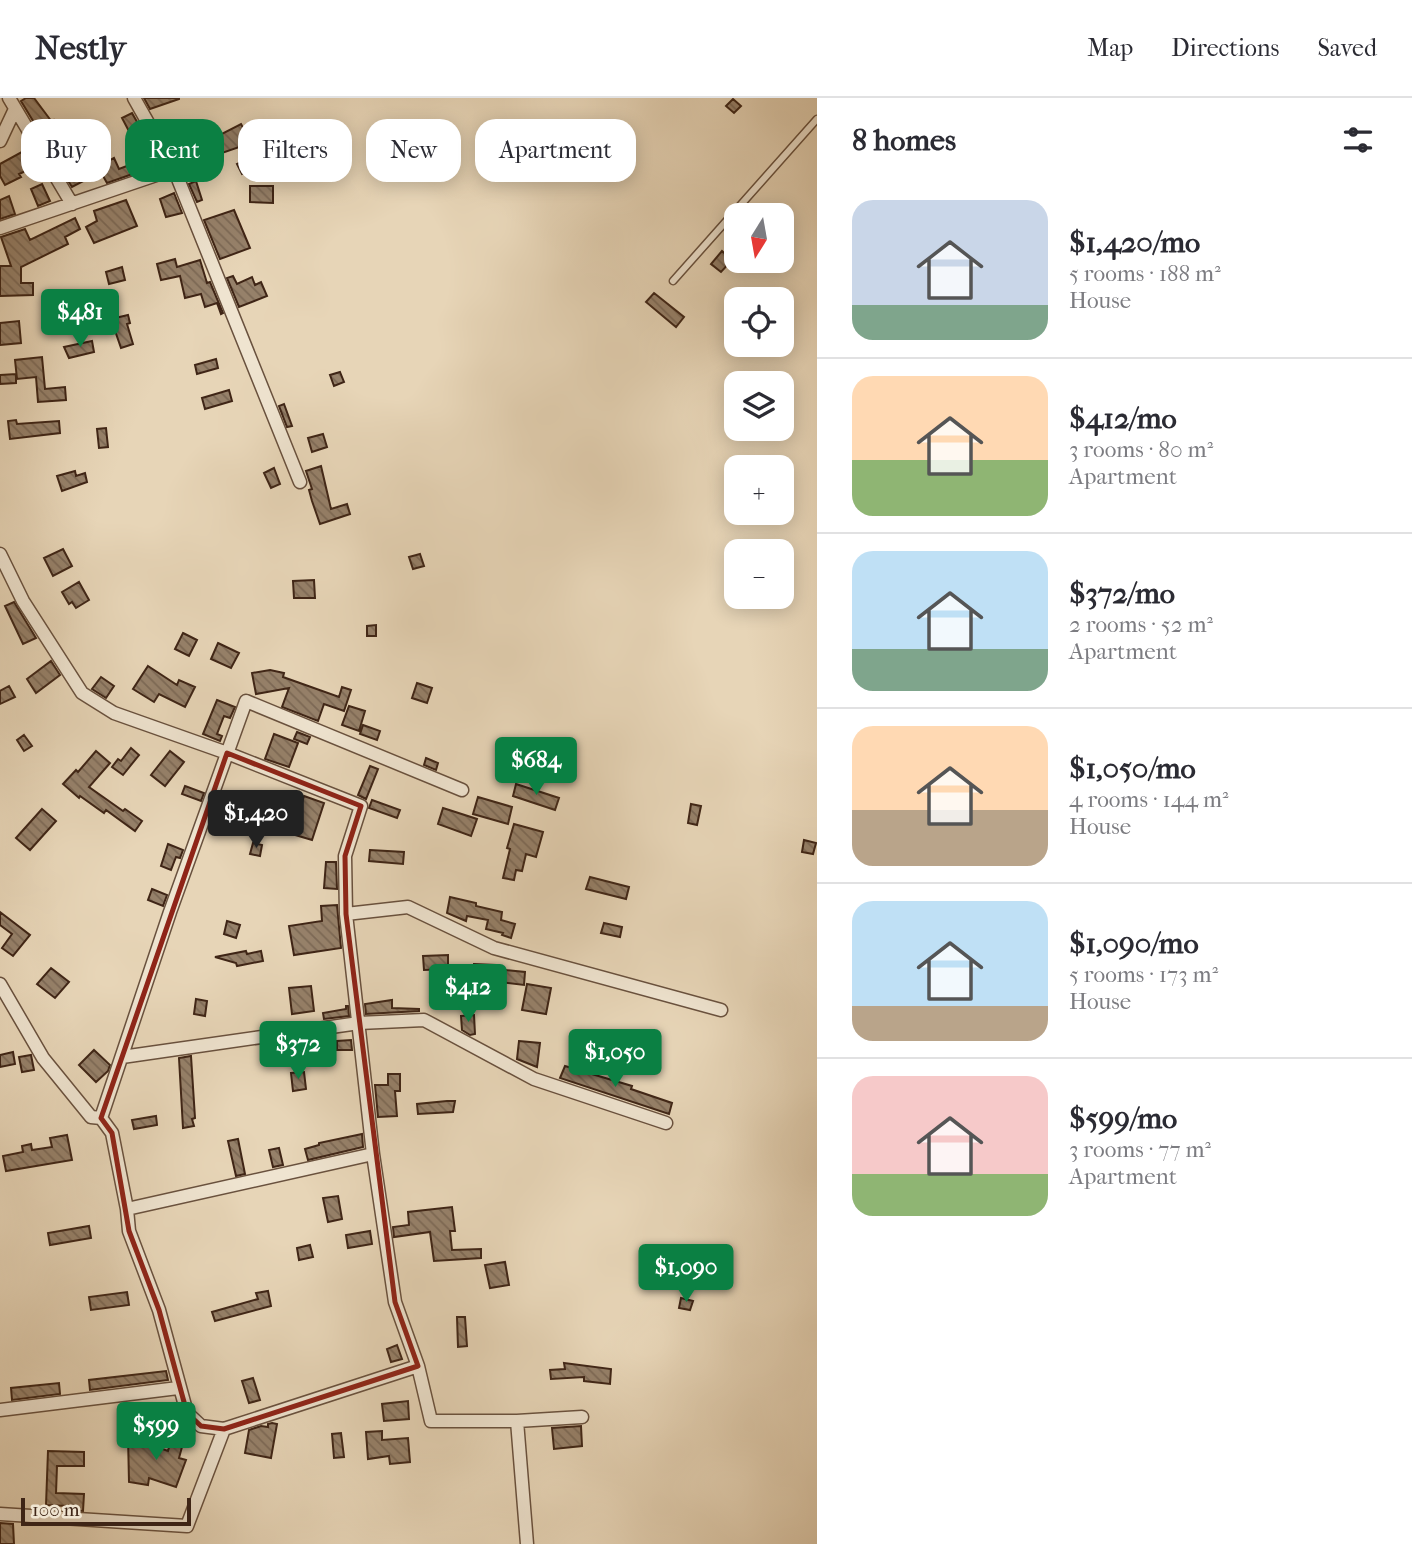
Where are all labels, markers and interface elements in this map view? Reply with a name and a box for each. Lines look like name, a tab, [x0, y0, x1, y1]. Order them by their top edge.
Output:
text: Nestly	[35, 29, 126, 68]
text: Map	[1087, 34, 1133, 62]
text: Directions	[1171, 34, 1279, 62]
text: Saved	[1317, 34, 1377, 62]
chip: Buy	[21, 119, 111, 182]
chip: Rent	[125, 119, 224, 182]
chip: Filters	[238, 119, 352, 182]
chip: New	[366, 119, 461, 182]
chip: Apartment	[475, 119, 636, 182]
icon: filters	[1339, 121, 1377, 159]
text: 8 homes	[852, 123, 956, 158]
north arrow	[724, 203, 794, 273]
map controls	[724, 203, 794, 609]
text: $1,420/mo	[1069, 225, 1200, 260]
icon: home	[908, 228, 992, 312]
text: 5 rooms · 188 m²	[1069, 260, 1221, 287]
button: locate	[724, 287, 794, 357]
text: House	[1069, 287, 1131, 314]
pin: $481	[39, 289, 121, 349]
text: $481	[57, 298, 103, 325]
button: layers	[724, 371, 794, 441]
text: $412/mo	[1069, 401, 1177, 436]
icon: home	[908, 404, 992, 488]
text: 3 rooms · 80 m²	[1069, 436, 1213, 463]
button: +	[724, 455, 794, 525]
text: Apartment	[1069, 463, 1177, 490]
button: −	[724, 539, 794, 609]
text: $372/mo	[1069, 576, 1175, 611]
icon: home	[908, 579, 992, 663]
text: 2 rooms · 52 m²	[1069, 611, 1213, 638]
text: Apartment	[1069, 638, 1177, 665]
pin: $684	[495, 738, 577, 797]
text: $684	[511, 746, 561, 773]
text: $1,050/mo	[1069, 751, 1196, 786]
icon: home	[908, 754, 992, 838]
text: 4 rooms · 144 m²	[1069, 786, 1229, 813]
pin: $1,420	[199, 790, 313, 850]
text: $1,420	[224, 799, 288, 826]
text: House	[1069, 813, 1131, 840]
text: $1,090/mo	[1069, 926, 1199, 961]
icon: home	[908, 929, 992, 1013]
text: 5 rooms · 173 m²	[1069, 961, 1218, 988]
pin: $412	[427, 964, 509, 1024]
text: $412	[445, 973, 491, 1000]
text: House	[1069, 988, 1131, 1015]
pin: $372	[257, 1021, 339, 1081]
text: $372	[276, 1030, 320, 1057]
pin: $1,050	[558, 1030, 672, 1089]
text: $1,050	[585, 1038, 645, 1065]
text: $599/mo	[1069, 1101, 1177, 1136]
icon: home	[908, 1104, 992, 1188]
text: 3 rooms · 77 m²	[1069, 1136, 1211, 1163]
text: Apartment	[1069, 1163, 1177, 1190]
pin: $1,090	[629, 1244, 743, 1304]
text: $1,090	[654, 1253, 718, 1280]
pin: $599	[115, 1402, 197, 1462]
text: $599	[133, 1411, 179, 1438]
scale bar	[21, 1495, 191, 1527]
text: 100 m	[32, 1499, 80, 1521]

